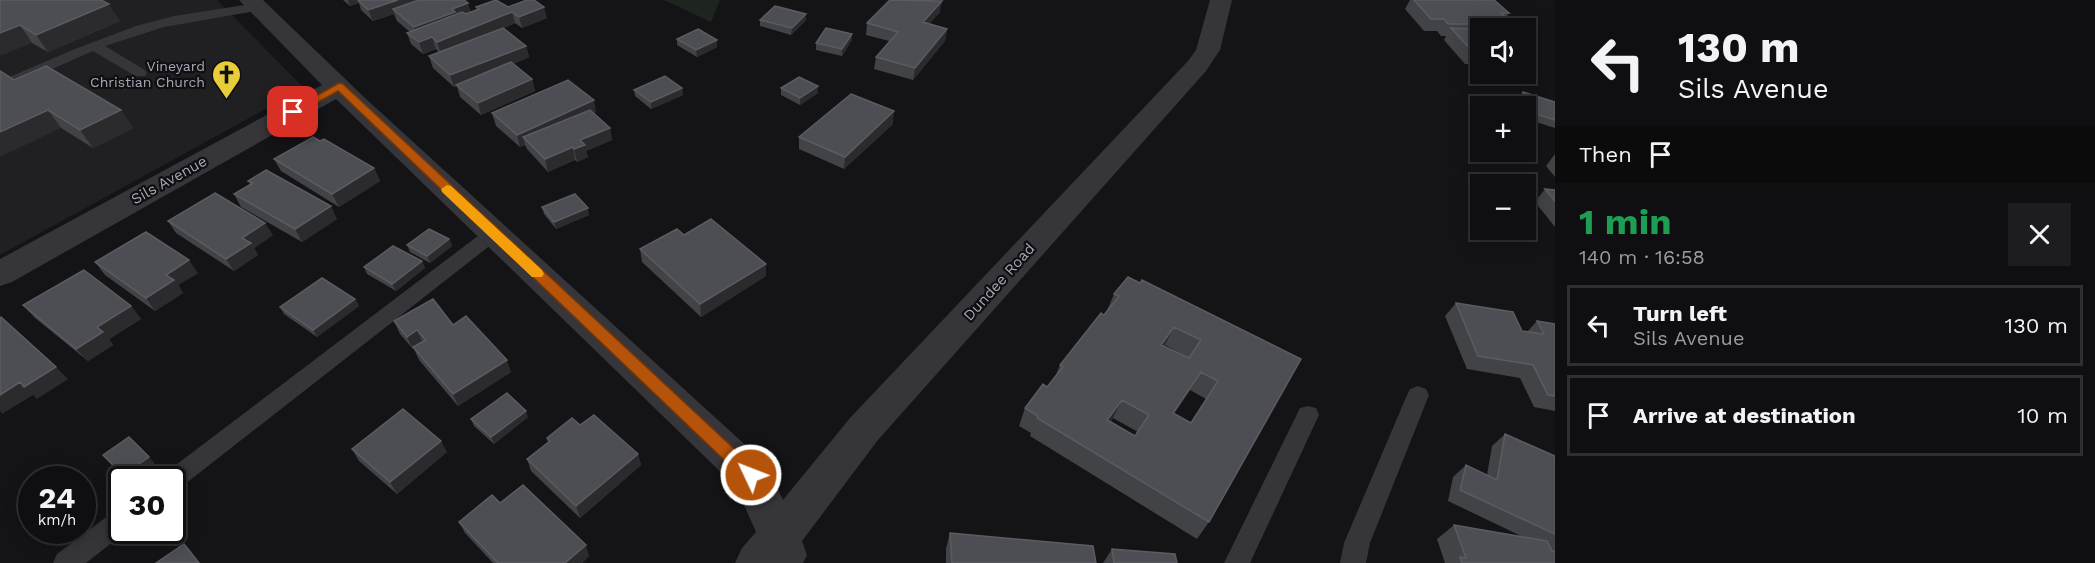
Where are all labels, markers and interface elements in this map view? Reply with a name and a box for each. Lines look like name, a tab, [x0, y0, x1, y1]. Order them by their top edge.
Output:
map controls	[1470, 18, 1536, 240]
button: sound	[1470, 18, 1536, 84]
text: 130 m	[1678, 23, 1800, 72]
icon: left	[1579, 24, 1657, 102]
place label: Vineyard Christian Church	[90, 58, 205, 90]
church icon: Vineyard Christian Church	[210, 58, 242, 100]
text: Sils Avenue	[1678, 73, 1828, 105]
pin	[267, 86, 318, 137]
icon: arrive	[276, 95, 309, 128]
button: +	[1470, 96, 1536, 162]
icon: arrive	[1644, 138, 1677, 171]
text: Then	[1579, 142, 1632, 167]
street label: Sils Avenue	[128, 152, 210, 208]
button: −	[1470, 174, 1536, 240]
text: 1 min	[1579, 201, 1671, 243]
button: close	[2008, 203, 2071, 266]
street label: Dundee Road	[960, 240, 1038, 324]
text: 140 m · 16:58	[1579, 245, 1705, 269]
text: Turn left	[1633, 301, 1727, 326]
icon: left	[1582, 309, 1615, 342]
text: 130 m	[2004, 313, 2068, 338]
text: Sils Avenue	[1633, 326, 1744, 350]
icon: arrive	[1582, 399, 1615, 432]
text: Arrive at destination	[1633, 403, 1856, 428]
text: 10 m	[2017, 403, 2068, 428]
position arrow	[719, 443, 783, 507]
speed limit sign: 30	[108, 466, 186, 544]
text: 24	[39, 480, 75, 515]
text: km/h	[38, 511, 76, 529]

